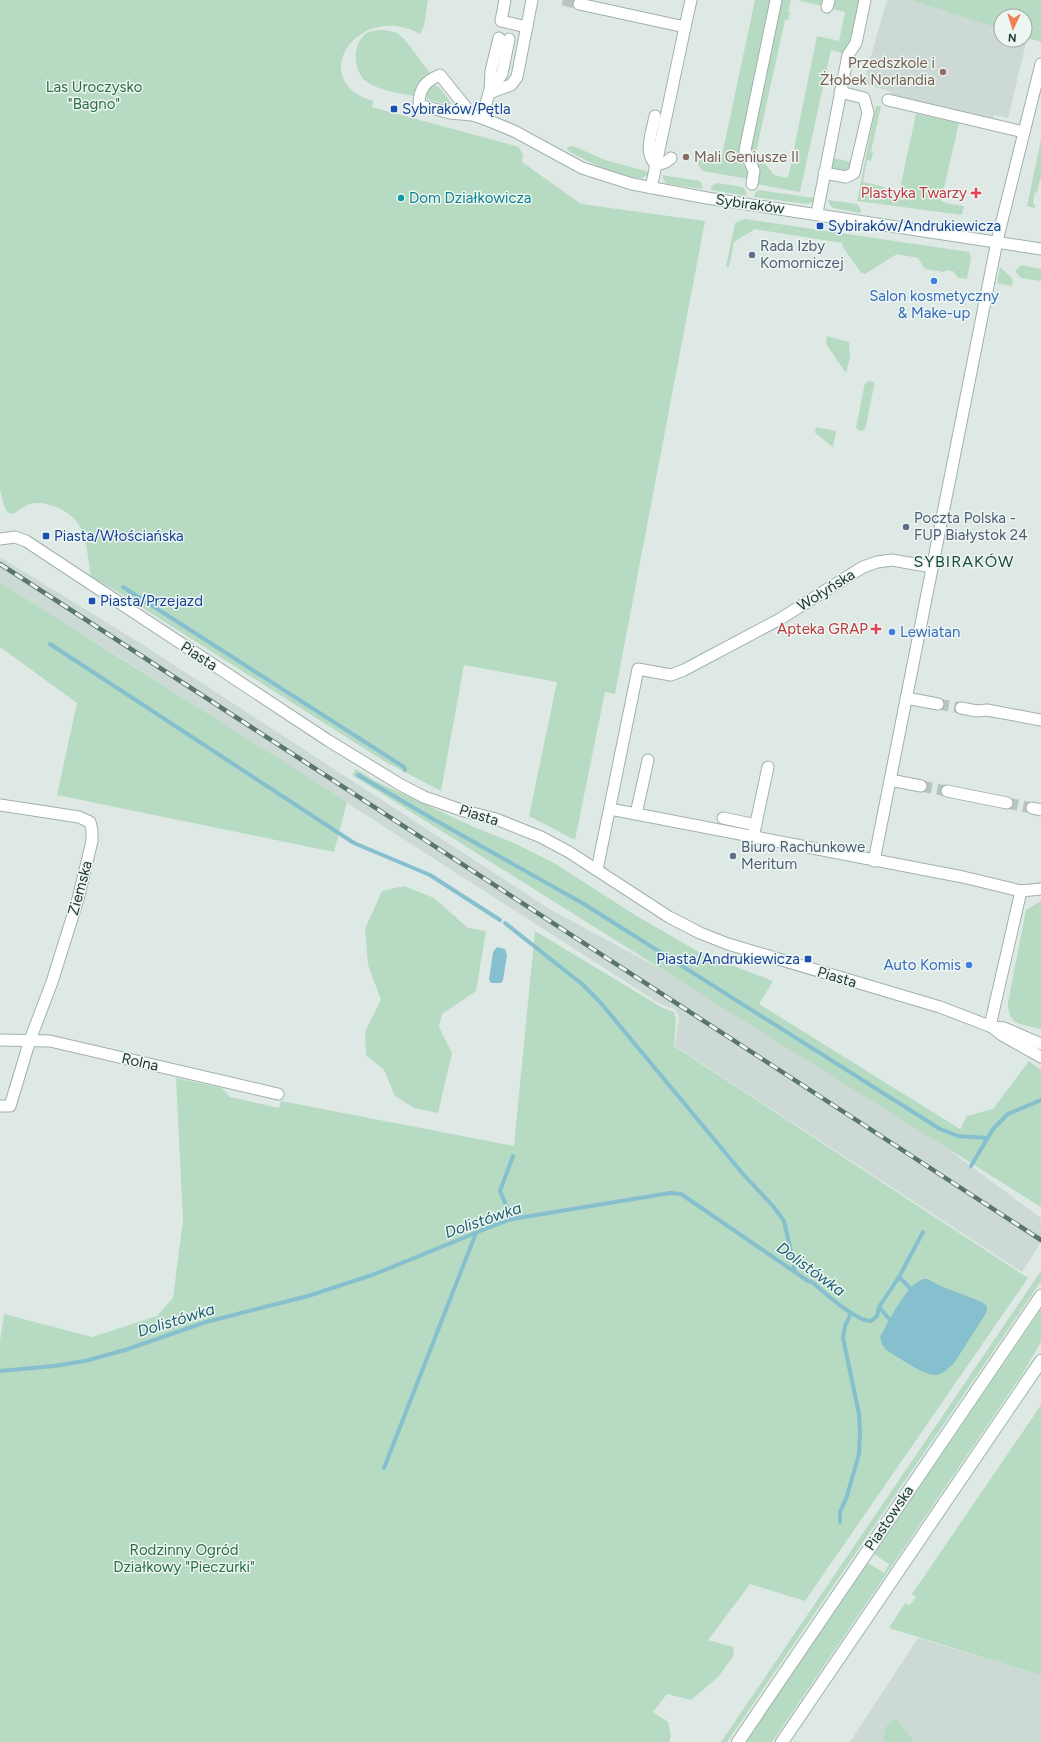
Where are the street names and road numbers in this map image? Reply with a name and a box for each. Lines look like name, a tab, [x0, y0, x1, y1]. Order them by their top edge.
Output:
street label: Sybiraków	[714, 190, 786, 218]
street label: Wołyńska	[794, 565, 858, 615]
street label: Piasta	[177, 638, 221, 674]
street label: Piasta	[457, 801, 501, 829]
street label: Ziemska	[64, 859, 96, 917]
street label: Piasta	[815, 963, 859, 991]
street label: Rolna	[120, 1049, 160, 1075]
street label: Piastowska	[861, 1482, 917, 1554]

